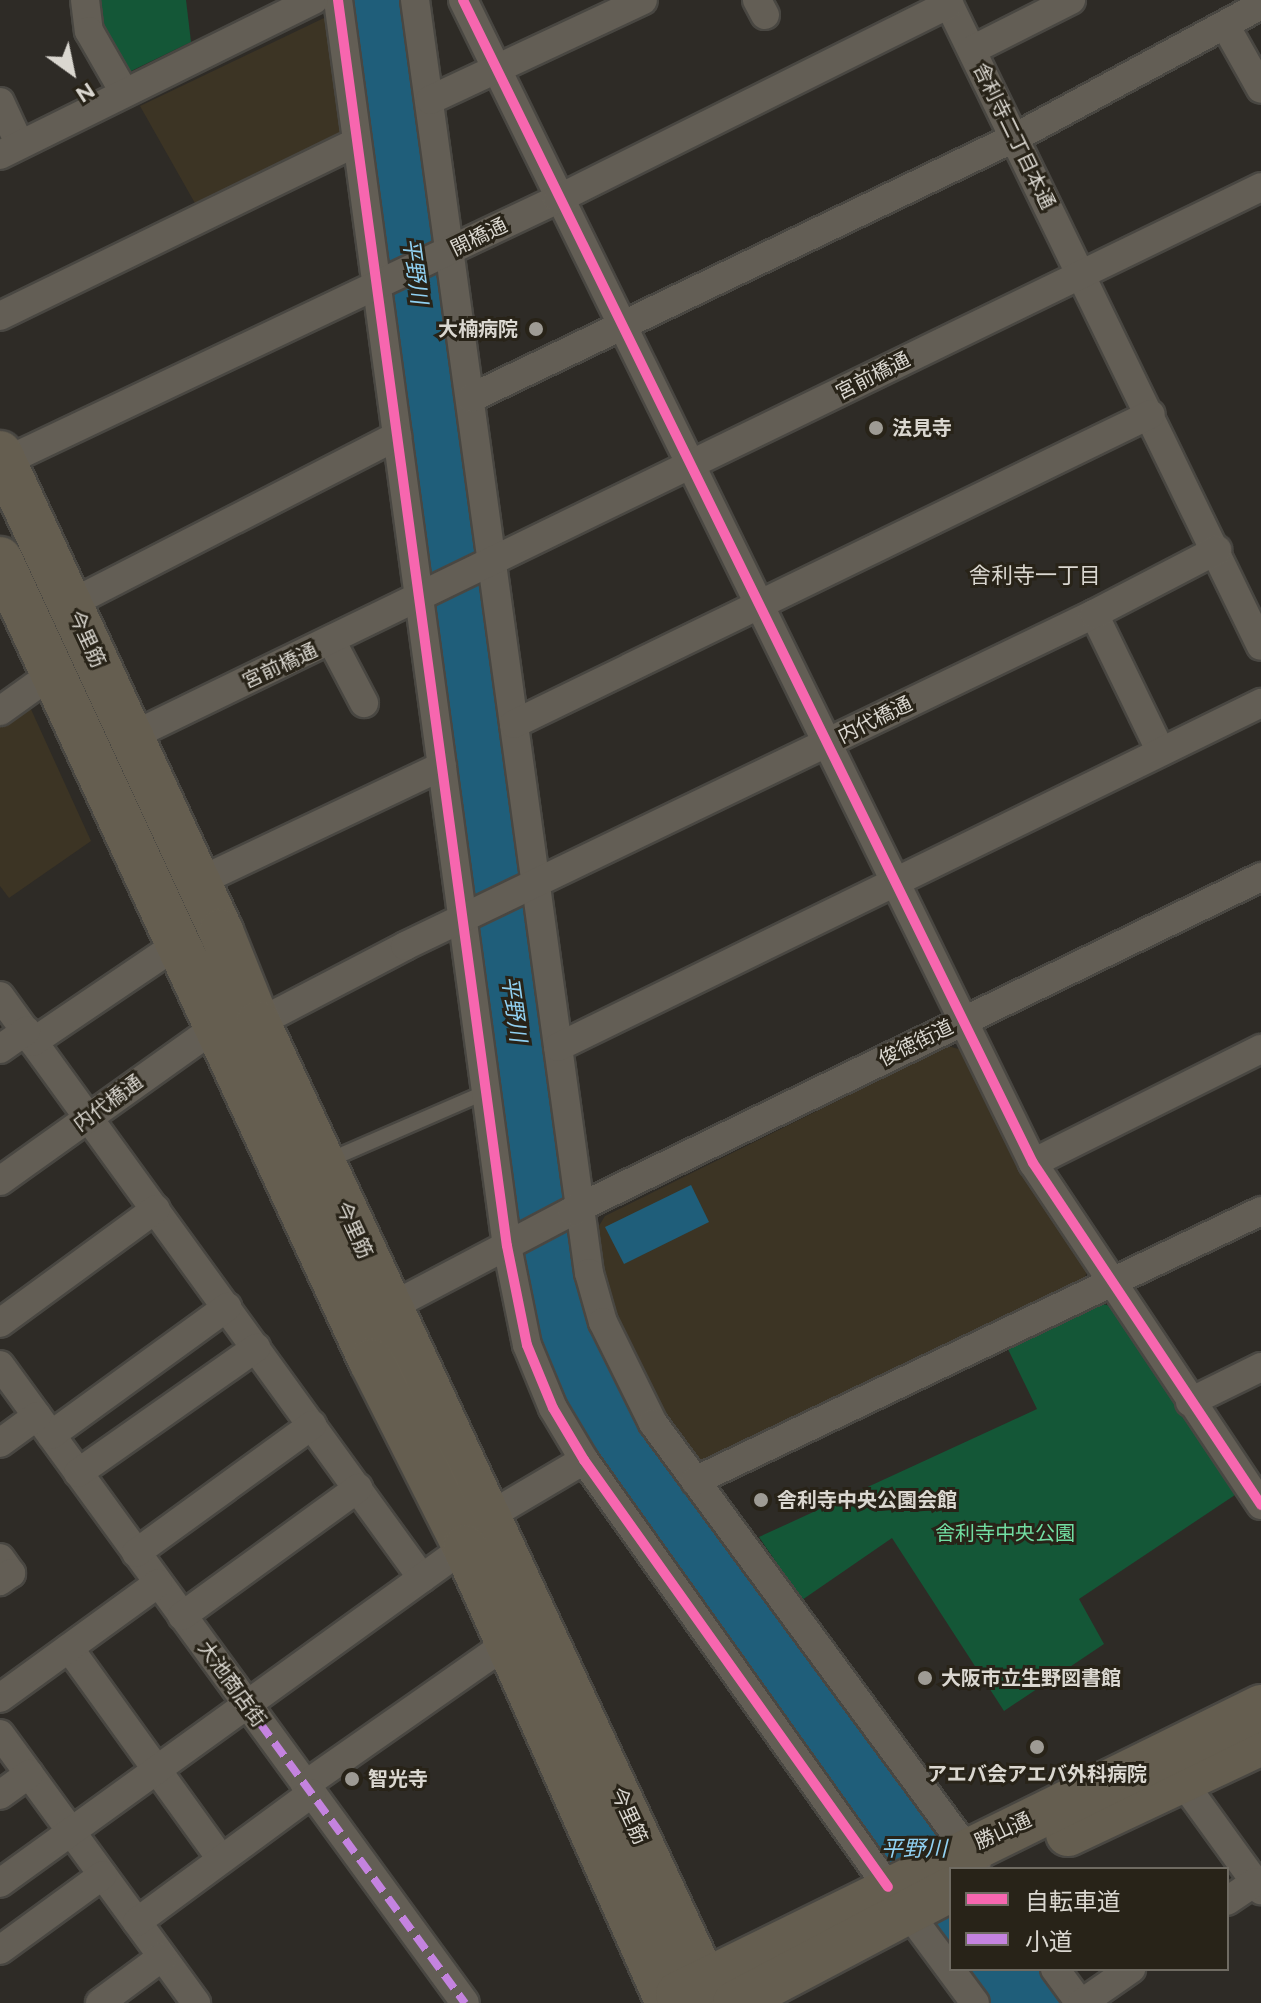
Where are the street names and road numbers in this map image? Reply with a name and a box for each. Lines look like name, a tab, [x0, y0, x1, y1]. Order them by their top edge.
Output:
street label: 舎利寺二丁目本通	[968, 59, 1060, 213]
street label: 開橋通	[447, 213, 511, 261]
street label: 宮前橋通	[832, 347, 914, 405]
street label: 今里筋	[63, 607, 111, 671]
street label: 宮前橋通	[239, 638, 321, 694]
street label: 内代橋通	[834, 692, 916, 748]
street label: 俊徳街道	[875, 1015, 957, 1071]
street label: 内代橋通	[69, 1070, 147, 1136]
street label: 今里筋	[330, 1198, 378, 1262]
street label: 大池商店街	[193, 1636, 271, 1732]
street label: 今里筋	[605, 1784, 653, 1848]
street label: 勝山通	[971, 1807, 1035, 1855]

